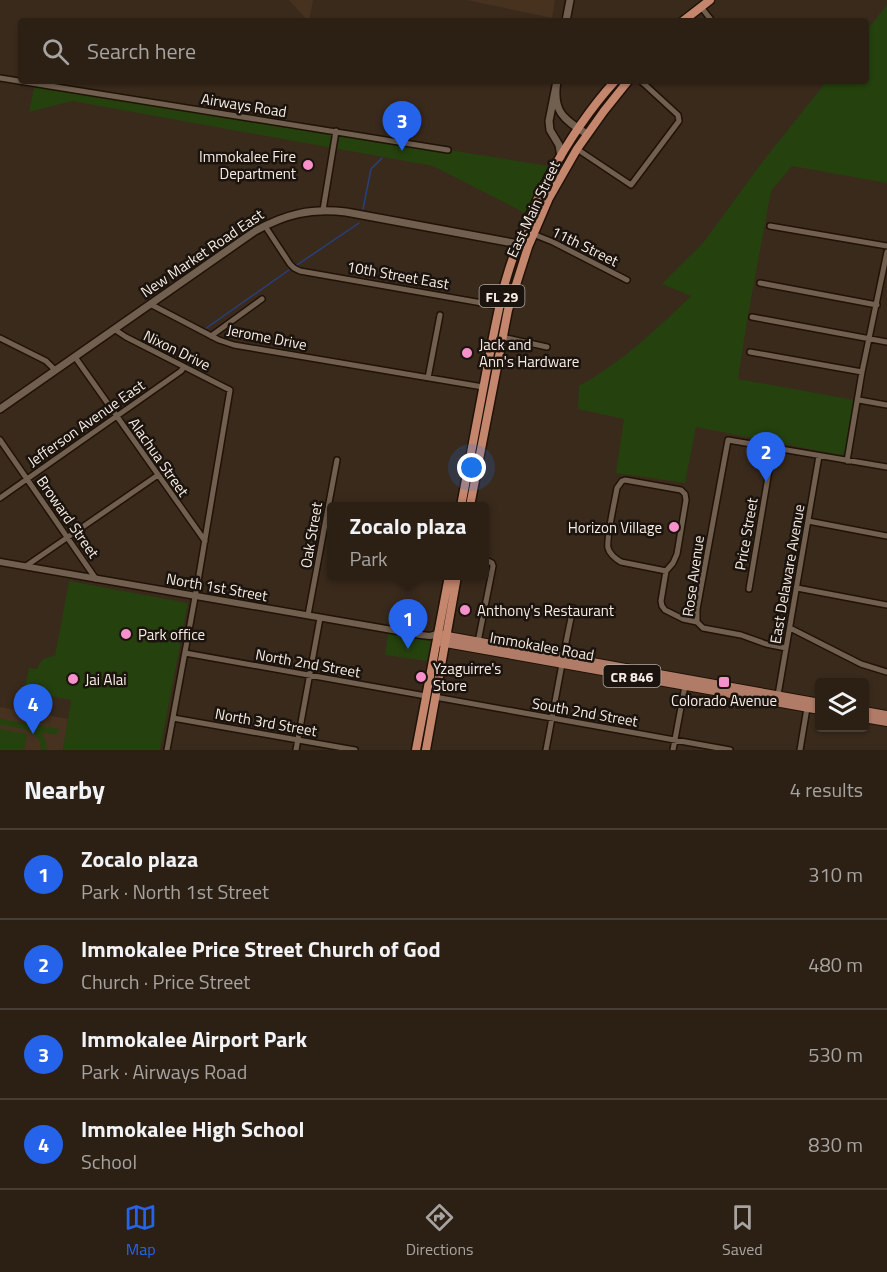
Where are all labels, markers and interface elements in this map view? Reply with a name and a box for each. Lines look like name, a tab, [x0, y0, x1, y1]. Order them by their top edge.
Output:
search box	[18, 18, 869, 84]
text: Search here	[87, 34, 196, 68]
icon: search	[39, 35, 72, 68]
street label: Airways Road	[200, 87, 288, 123]
pin: 3	[382, 102, 422, 151]
place label: Immokalee Fire Department	[199, 145, 297, 185]
street label: East Main Street	[500, 156, 566, 261]
marker: Immokalee Fire Department	[301, 158, 315, 172]
street label: New Market Road East	[136, 203, 269, 303]
street label: 11th Street	[548, 220, 623, 272]
street label: 10th Street East	[345, 255, 452, 295]
road number: FL 29	[480, 285, 524, 307]
street label: Jerome Drive	[225, 318, 309, 356]
street label: Nixon Drive	[140, 324, 214, 376]
place label: Jack and Ann's Hardware	[479, 333, 579, 373]
marker: Jack and Ann's Hardware	[460, 346, 474, 360]
street label: Jefferson Avenue East	[23, 373, 150, 472]
street label: Alachua Street	[123, 413, 195, 502]
pin: 2	[746, 432, 786, 482]
your location	[457, 453, 486, 482]
street label: Broward Street	[31, 471, 105, 563]
street label: Price Street	[728, 495, 764, 572]
street label: Oak Street	[294, 500, 328, 570]
popup	[327, 502, 489, 580]
street label: East Delaware Avenue	[763, 502, 811, 646]
text: Zocalo plaza	[349, 509, 467, 543]
place label: Horizon Village	[568, 516, 662, 539]
marker: Horizon Village	[667, 520, 681, 534]
street label: Rose Avenue	[676, 534, 710, 618]
text: Park	[349, 543, 388, 574]
street label: North 1st Street	[165, 567, 270, 607]
place label: Anthony's Restaurant	[477, 599, 615, 622]
pin: 1	[388, 600, 428, 649]
marker: Anthony's Restaurant	[458, 603, 472, 617]
place label: Park office	[138, 623, 205, 646]
street label: Immokalee Road	[488, 625, 596, 667]
marker: Park office	[119, 627, 133, 641]
street label: North 2nd Street	[254, 642, 363, 684]
place label: Yzaguirre's Store	[433, 657, 501, 697]
road number: CR 846	[604, 665, 660, 687]
place label: Jai Alai	[85, 668, 127, 691]
marker: Yzaguirre's Store	[414, 670, 428, 684]
marker: Jai Alai	[66, 672, 80, 686]
marker: Colorado Avenue	[717, 675, 731, 689]
map controls	[815, 678, 869, 732]
button: layers	[815, 678, 869, 732]
pin: 4	[14, 684, 52, 734]
place label: Colorado Avenue	[671, 689, 777, 712]
street label: South 2nd Street	[530, 691, 640, 733]
street label: North 3rd Street	[213, 702, 319, 742]
text: Nearby	[24, 770, 105, 809]
text: 4 results	[790, 774, 863, 805]
text: Zocalo plaza	[81, 842, 198, 876]
text: 1	[38, 859, 49, 890]
text: 310 m	[808, 859, 863, 890]
text: Park · North 1st Street	[81, 876, 269, 907]
text: Immokalee Price Street Church of God	[81, 932, 441, 966]
text: 2	[38, 949, 49, 980]
text: 480 m	[808, 949, 863, 980]
text: Church · Price Street	[81, 966, 250, 997]
text: Immokalee Airport Park	[81, 1022, 307, 1056]
text: 3	[38, 1039, 49, 1070]
text: 530 m	[808, 1039, 863, 1070]
text: Park · Airways Road	[81, 1056, 247, 1087]
text: Immokalee High School	[81, 1112, 304, 1146]
text: 4	[38, 1129, 49, 1160]
text: 830 m	[808, 1129, 863, 1160]
text: School	[81, 1146, 137, 1177]
tab: Map	[124, 1201, 157, 1261]
tab: Directions	[406, 1201, 474, 1261]
tab: Saved	[722, 1201, 763, 1261]

